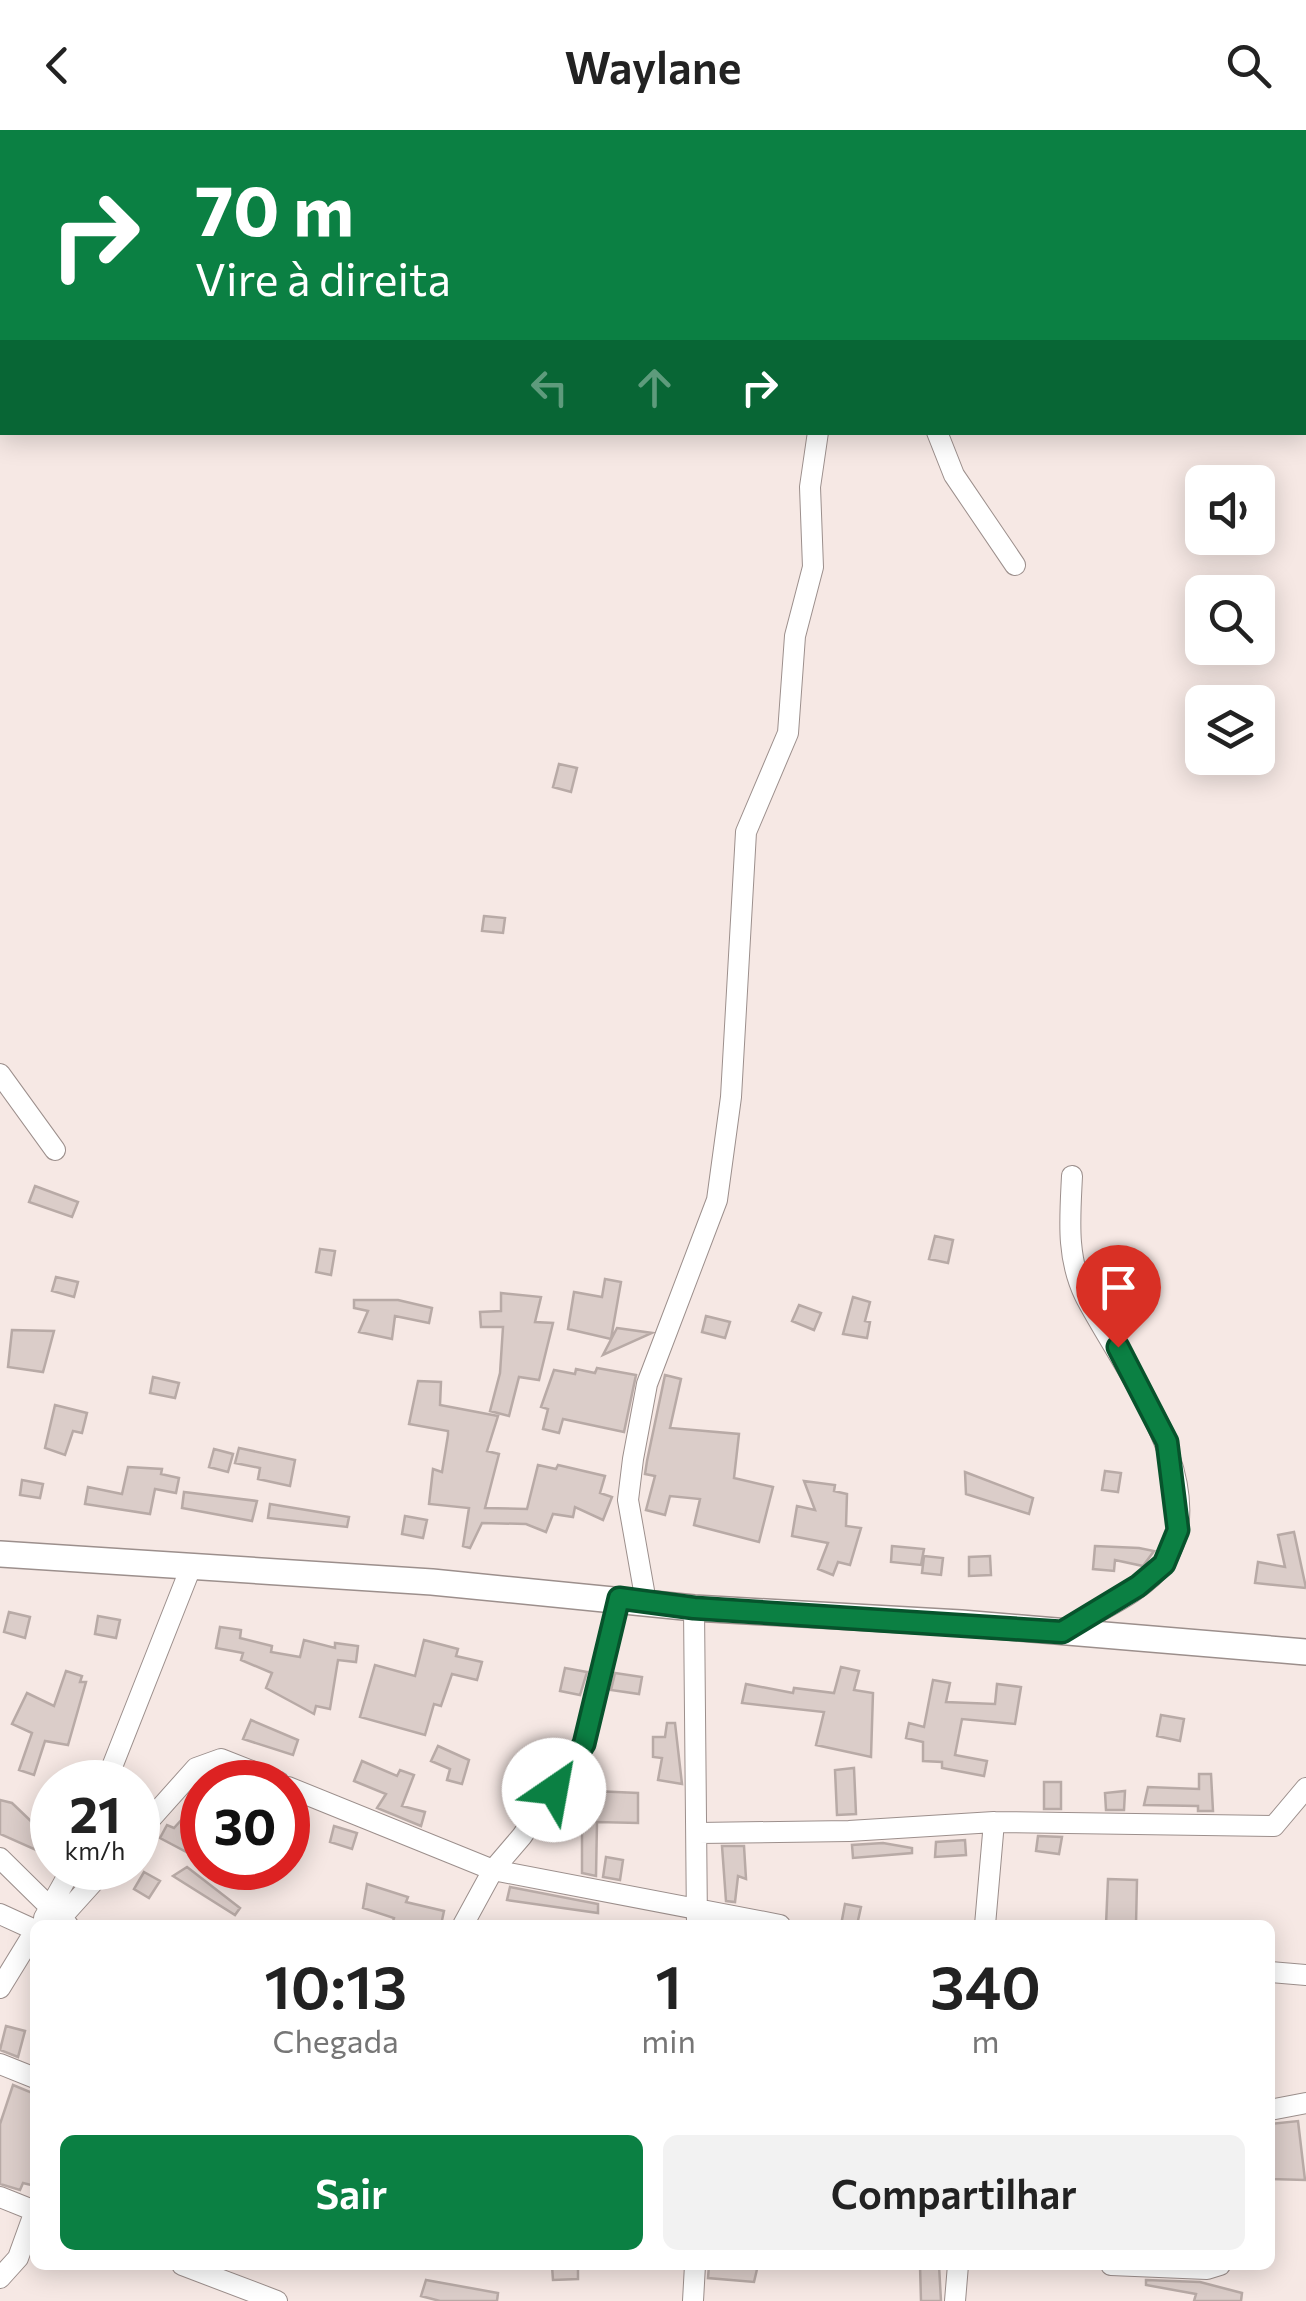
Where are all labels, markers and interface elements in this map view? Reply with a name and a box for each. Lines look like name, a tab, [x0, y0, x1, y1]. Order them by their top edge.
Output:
icon: back	[30, 38, 85, 93]
text: Waylane	[564, 38, 742, 93]
icon: search	[1221, 38, 1276, 93]
text: 70 m	[195, 165, 354, 250]
icon: right	[30, 170, 160, 300]
text: Vire à direita	[195, 250, 451, 305]
icon: left	[522, 360, 577, 415]
icon: ahead	[627, 360, 682, 415]
icon: right	[732, 360, 787, 415]
map controls	[1185, 465, 1275, 775]
button: sound	[1185, 465, 1275, 555]
button: search	[1185, 575, 1275, 665]
button: layers	[1185, 685, 1275, 775]
pin	[1076, 1245, 1161, 1348]
icon: arrive	[1091, 1260, 1146, 1315]
position arrow	[502, 1738, 606, 1842]
speed limit sign: 30	[180, 1760, 310, 1890]
text: 21	[69, 1782, 121, 1843]
text: km/h	[65, 1835, 125, 1865]
text: 10:13	[264, 1948, 407, 2021]
text: 1	[655, 1948, 682, 2021]
text: 340	[930, 1948, 1041, 2021]
text: Chegada	[273, 2020, 399, 2060]
text: min	[641, 2020, 696, 2060]
text: m	[971, 2020, 999, 2060]
button: Sair	[60, 2135, 643, 2250]
button: Compartilhar	[663, 2135, 1245, 2250]

